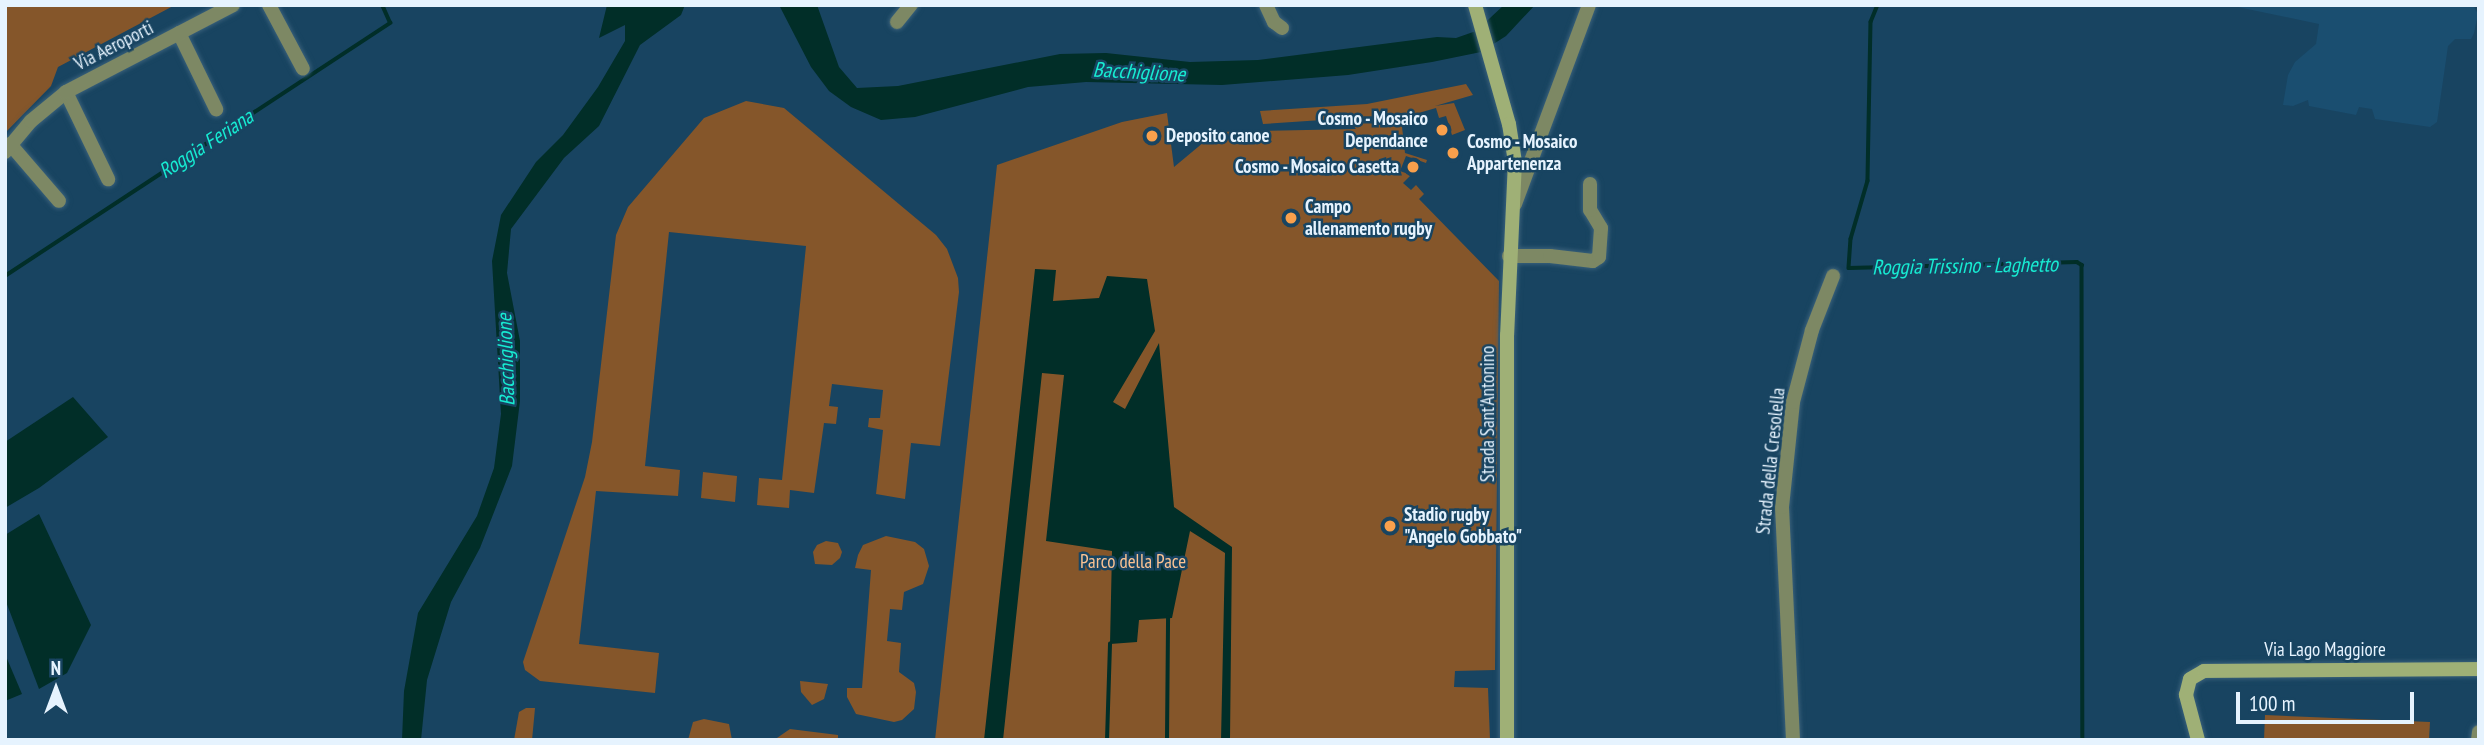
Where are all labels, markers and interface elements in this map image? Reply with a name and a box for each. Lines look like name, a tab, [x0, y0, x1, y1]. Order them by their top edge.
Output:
street label: Via Aeroporti	[70, 16, 158, 76]
water label: Bacchiglione	[1092, 57, 1186, 87]
water label: Roggia Feriana	[154, 104, 258, 184]
place label: Cosmo - Mosaico Dependance	[1316, 108, 1428, 152]
marker: Cosmo - Mosaico Dependance	[1434, 122, 1450, 138]
place label: Deposito canoe	[1166, 125, 1270, 147]
marker: Deposito canoe	[1144, 128, 1160, 144]
place label: Cosmo - Mosaico Appartenenza	[1467, 131, 1579, 175]
marker: Cosmo - Mosaico Appartenenza	[1445, 145, 1461, 161]
place label: Cosmo - Mosaico Casetta	[1233, 156, 1399, 178]
marker: Cosmo - Mosaico Casetta	[1405, 159, 1421, 175]
place label: Campo allenamento rugby	[1305, 196, 1432, 240]
marker: Campo allenamento rugby	[1283, 210, 1299, 226]
water label: Roggia Trissino - Laghetto	[1871, 252, 2059, 280]
water label: Bacchiglione	[492, 314, 520, 406]
street label: Strada Sant'Antonino	[1477, 346, 1499, 482]
street label: Strada della Cresolella	[1752, 386, 1790, 536]
place label: Stadio rugby "Angelo Gobbato"	[1404, 504, 1522, 548]
marker: Stadio rugby "Angelo Gobbato"	[1382, 518, 1398, 534]
park label: Parco della Pace	[1080, 551, 1186, 573]
street label: Via Lago Maggiore	[2264, 639, 2386, 661]
north arrow	[21, 654, 91, 724]
text: N	[51, 656, 61, 680]
scale bar	[2239, 678, 2418, 722]
text: 100 m	[2249, 690, 2295, 717]

